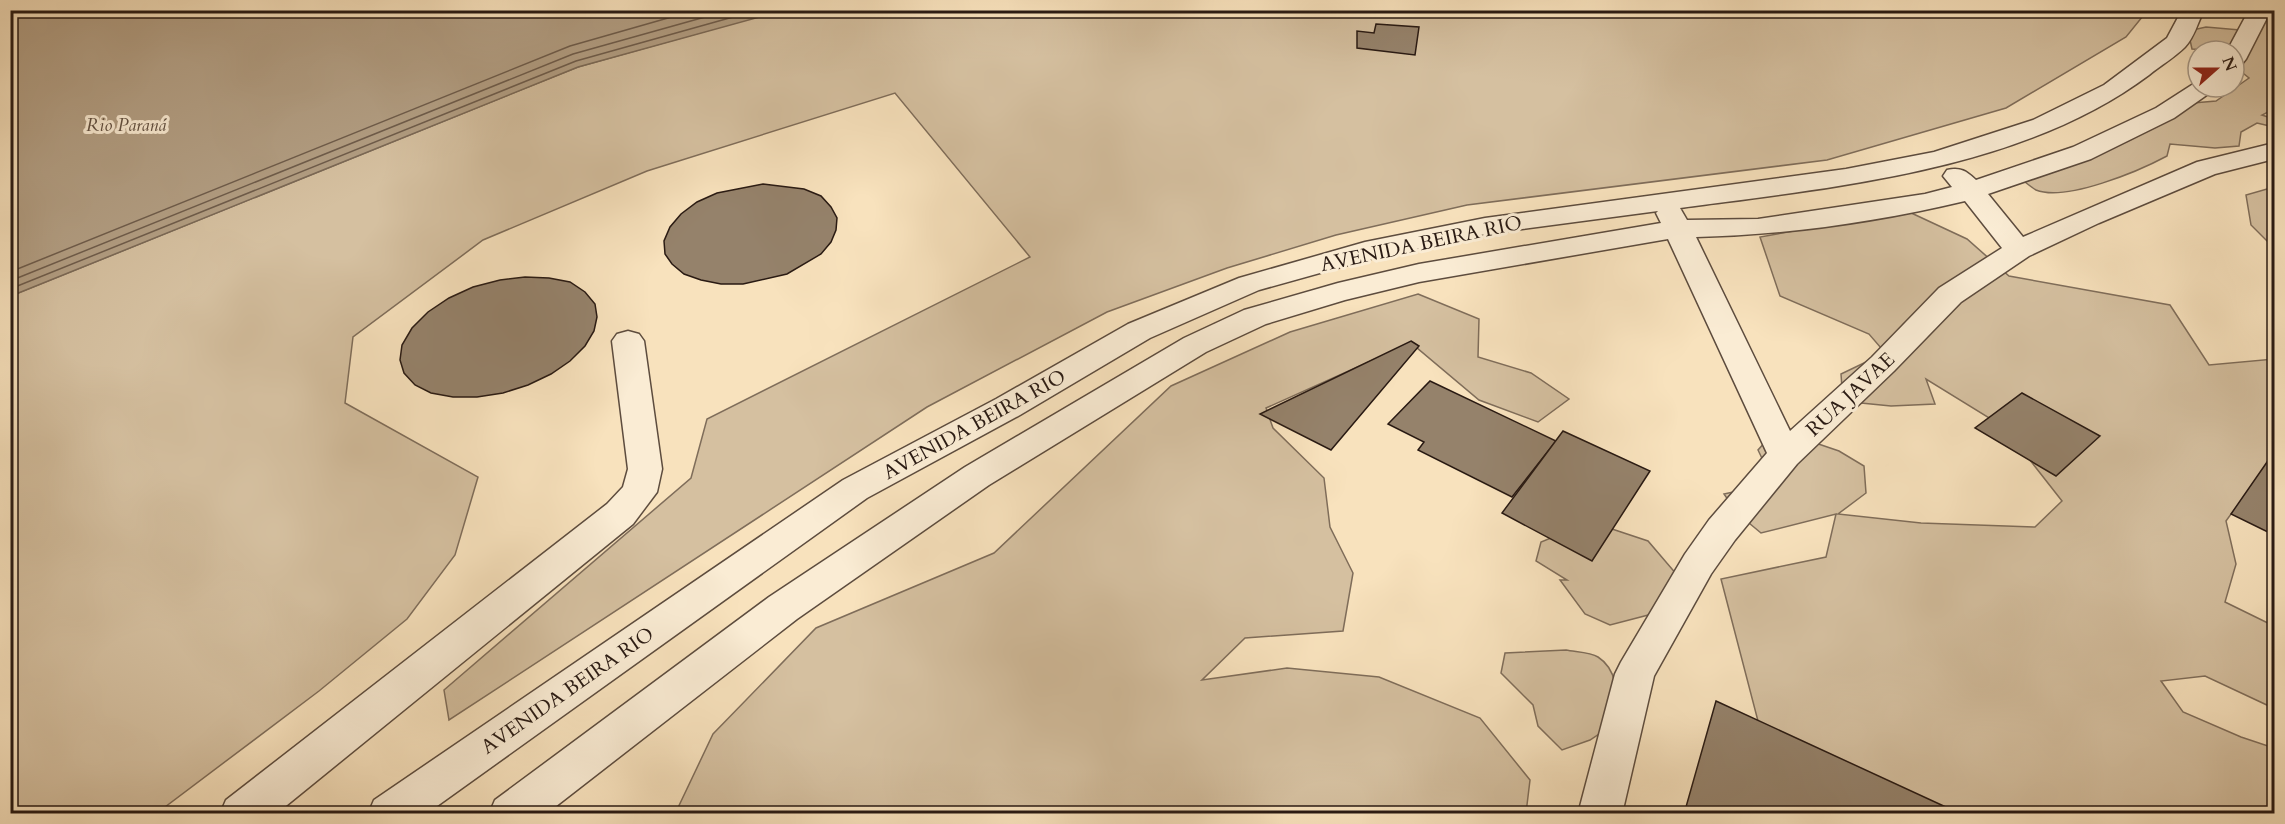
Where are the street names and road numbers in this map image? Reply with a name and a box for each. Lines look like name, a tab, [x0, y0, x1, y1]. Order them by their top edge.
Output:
street label: AVENIDA BEIRA RIO	[1318, 209, 1524, 278]
street label: RUA JAVAE	[1800, 346, 1901, 442]
street label: AVENIDA BEIRA RIO	[878, 363, 1071, 486]
street label: AVENIDA BEIRA RIO	[475, 621, 659, 760]

